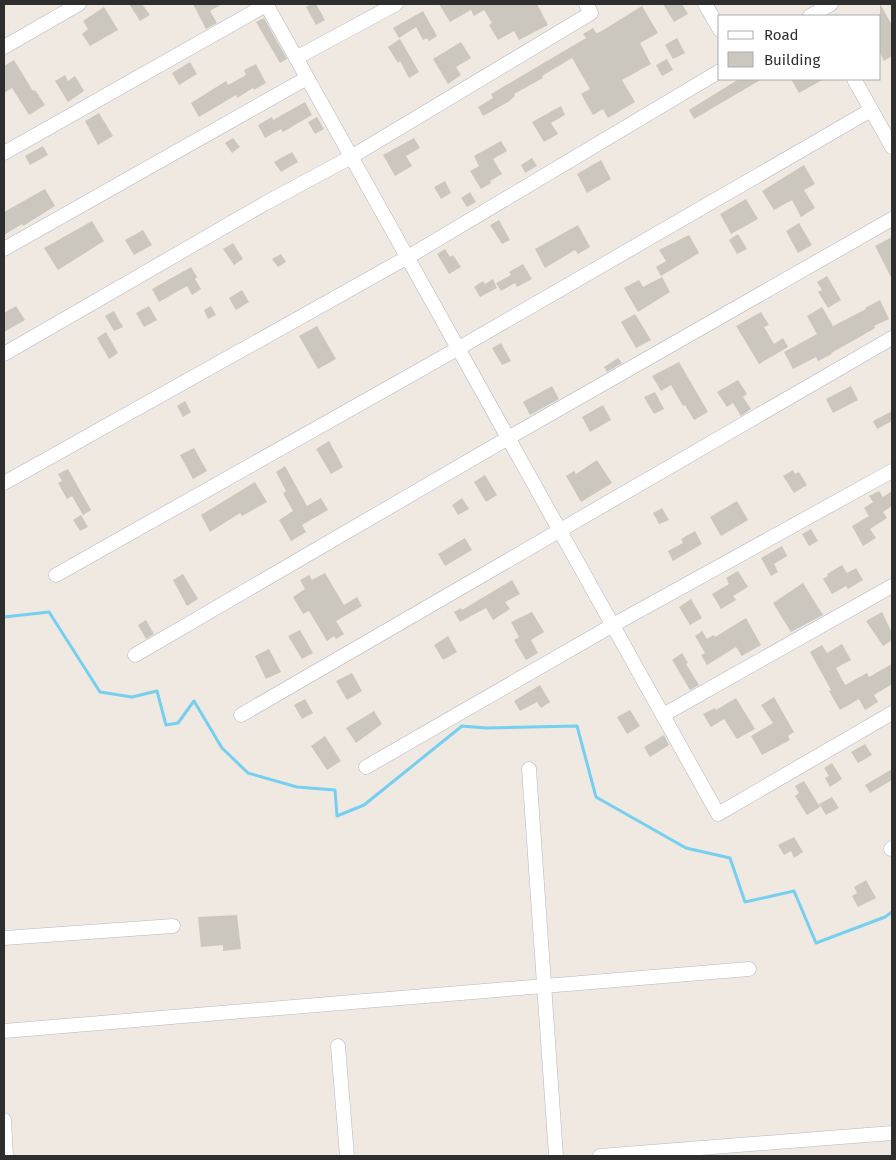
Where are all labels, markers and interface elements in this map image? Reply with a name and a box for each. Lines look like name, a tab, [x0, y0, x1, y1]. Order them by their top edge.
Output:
legend	[718, 15, 881, 80]
text: Road	[764, 26, 799, 44]
text: Building	[764, 51, 820, 69]

